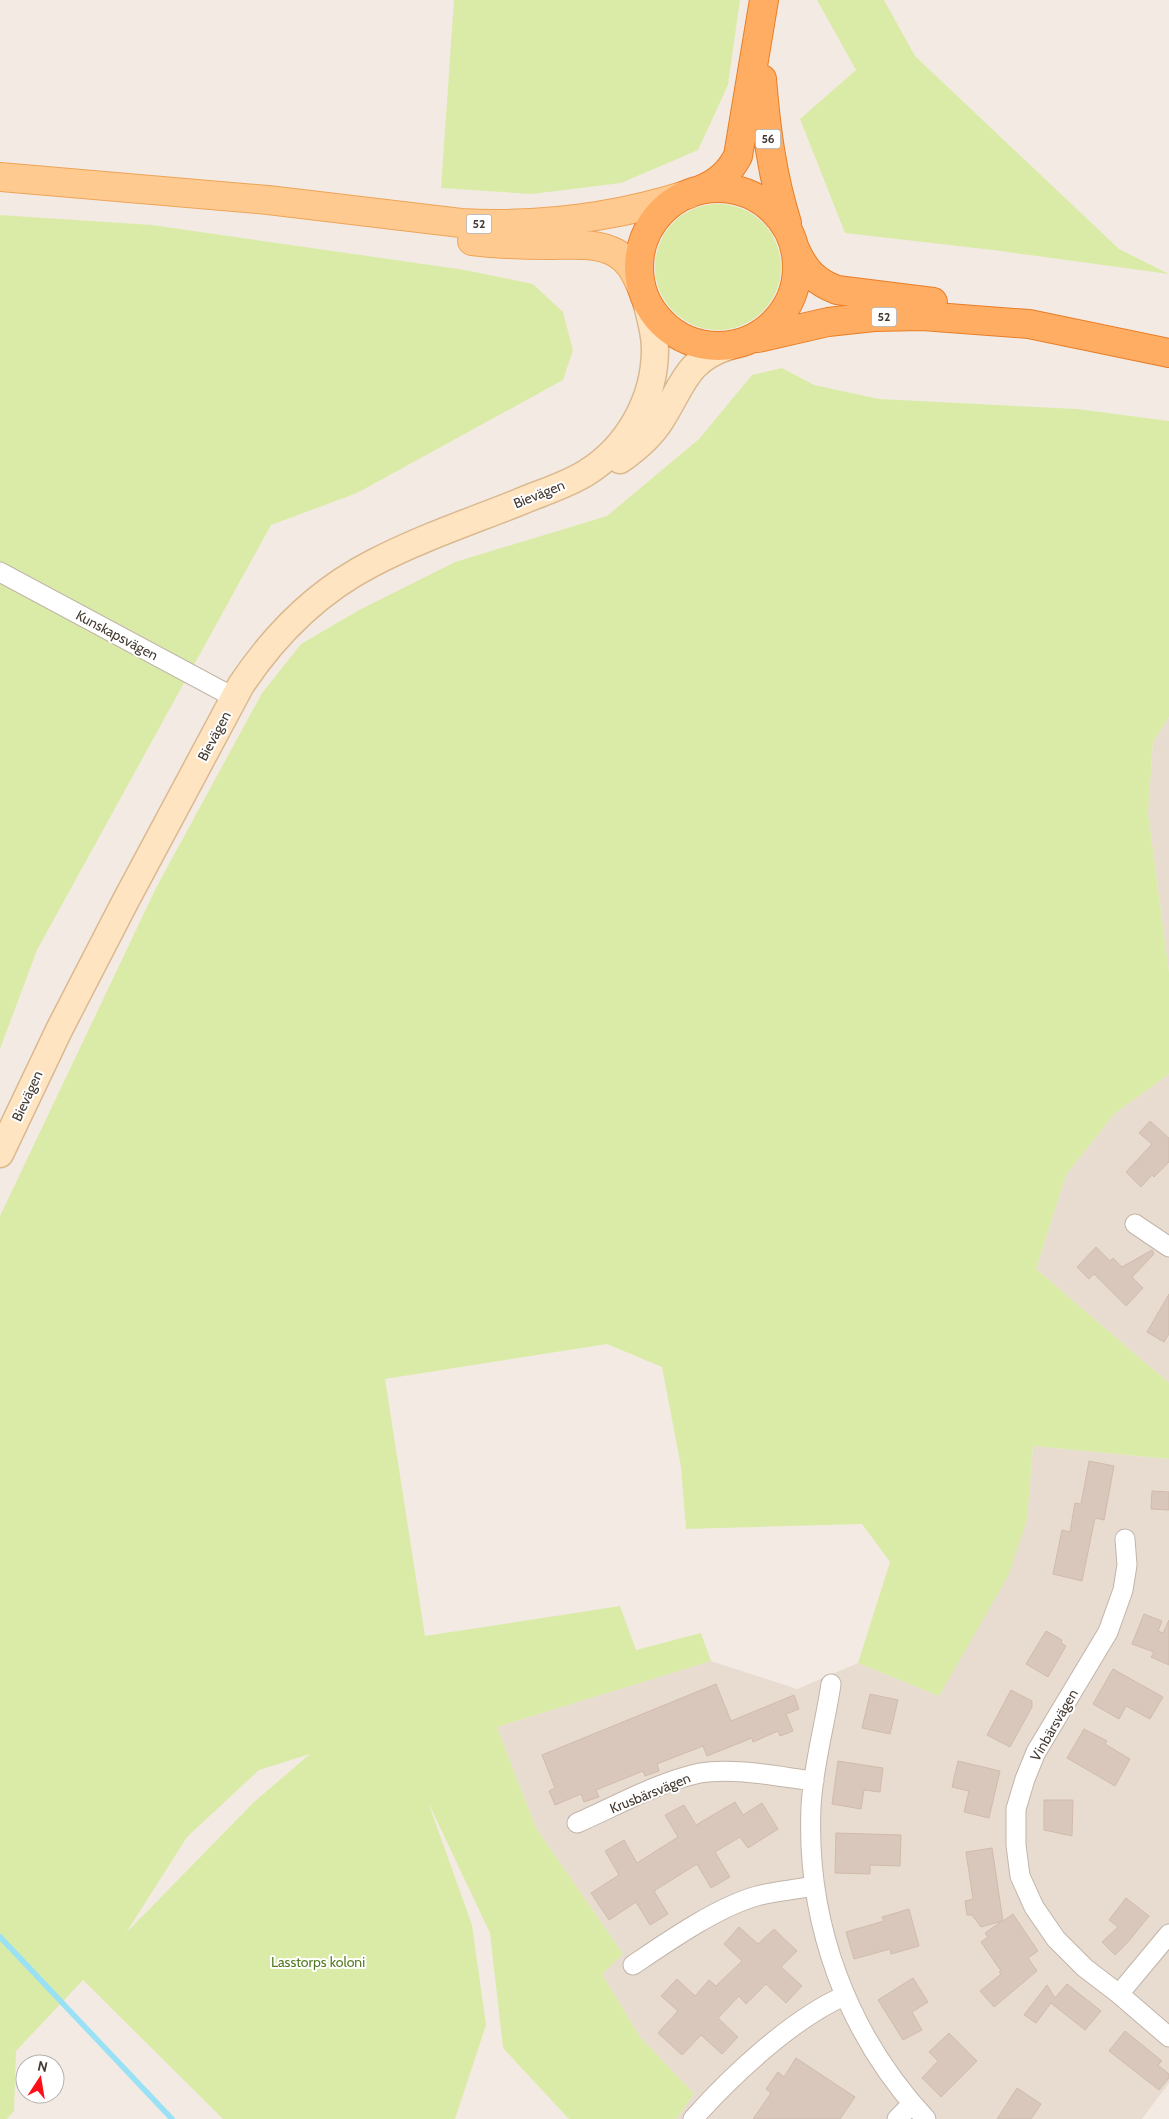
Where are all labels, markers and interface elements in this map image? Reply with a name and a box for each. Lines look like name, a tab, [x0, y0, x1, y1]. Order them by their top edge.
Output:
road number: 56	[756, 130, 780, 148]
road number: 52	[466, 214, 492, 233]
road number: 52	[872, 308, 896, 326]
street label: Bievägen	[511, 476, 567, 512]
street label: Kunskapsvägen	[73, 606, 161, 664]
street label: Bievägen	[193, 708, 235, 764]
street label: Bievägen	[7, 1068, 47, 1124]
street label: Vinbärsvägen	[1026, 1686, 1082, 1764]
street label: Krusbärsvägen	[607, 1769, 693, 1817]
park label: Lasstorps koloni	[271, 1953, 365, 1971]
north arrow	[15, 2054, 65, 2104]
text: N	[36, 2056, 49, 2076]

